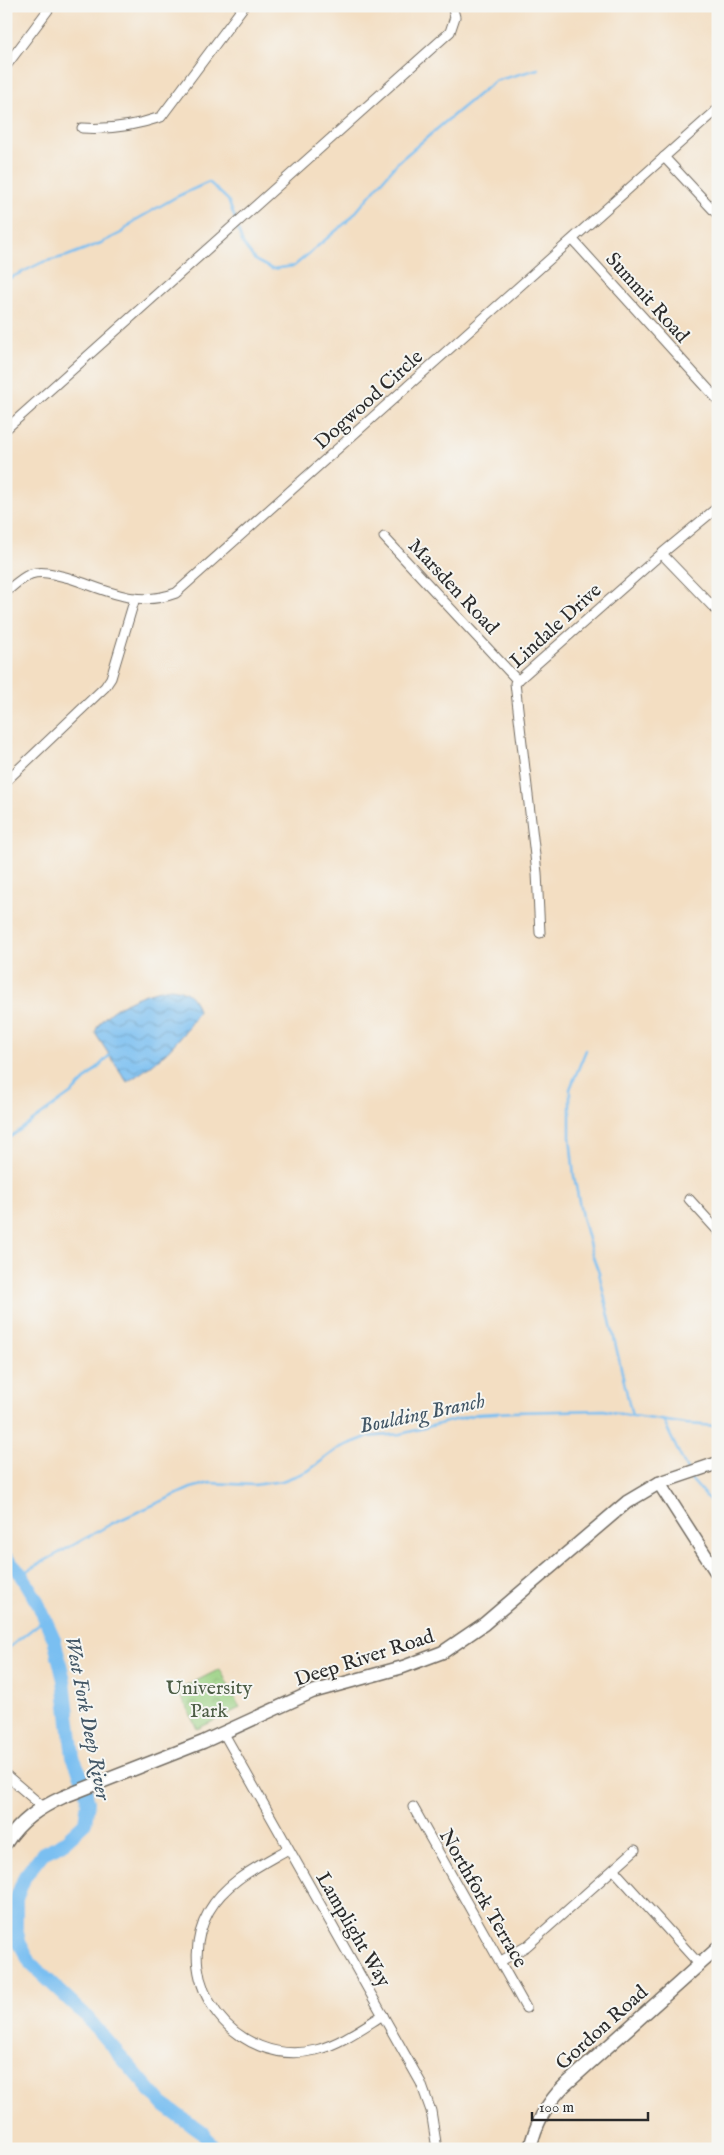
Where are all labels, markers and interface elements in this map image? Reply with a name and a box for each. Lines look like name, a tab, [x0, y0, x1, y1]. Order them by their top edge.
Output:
street label: Summit Road	[600, 248, 694, 349]
street label: Dogwood Circle	[310, 345, 429, 455]
street label: Marsden Road	[402, 534, 504, 640]
street label: Lindale Drive	[505, 578, 607, 674]
water label: Boulding Branch	[357, 1388, 488, 1441]
street label: Deep River Road	[292, 1624, 438, 1693]
water label: West Fork Deep River	[57, 1634, 116, 1803]
park label: University Park	[166, 1676, 252, 1724]
street label: Northfork Terrace	[433, 1825, 532, 1972]
street label: Lamplight Way	[310, 1868, 396, 1992]
street label: Gordon Road	[551, 1980, 654, 2076]
scale bar	[532, 2090, 648, 2122]
text: 100 m	[539, 2098, 575, 2117]

